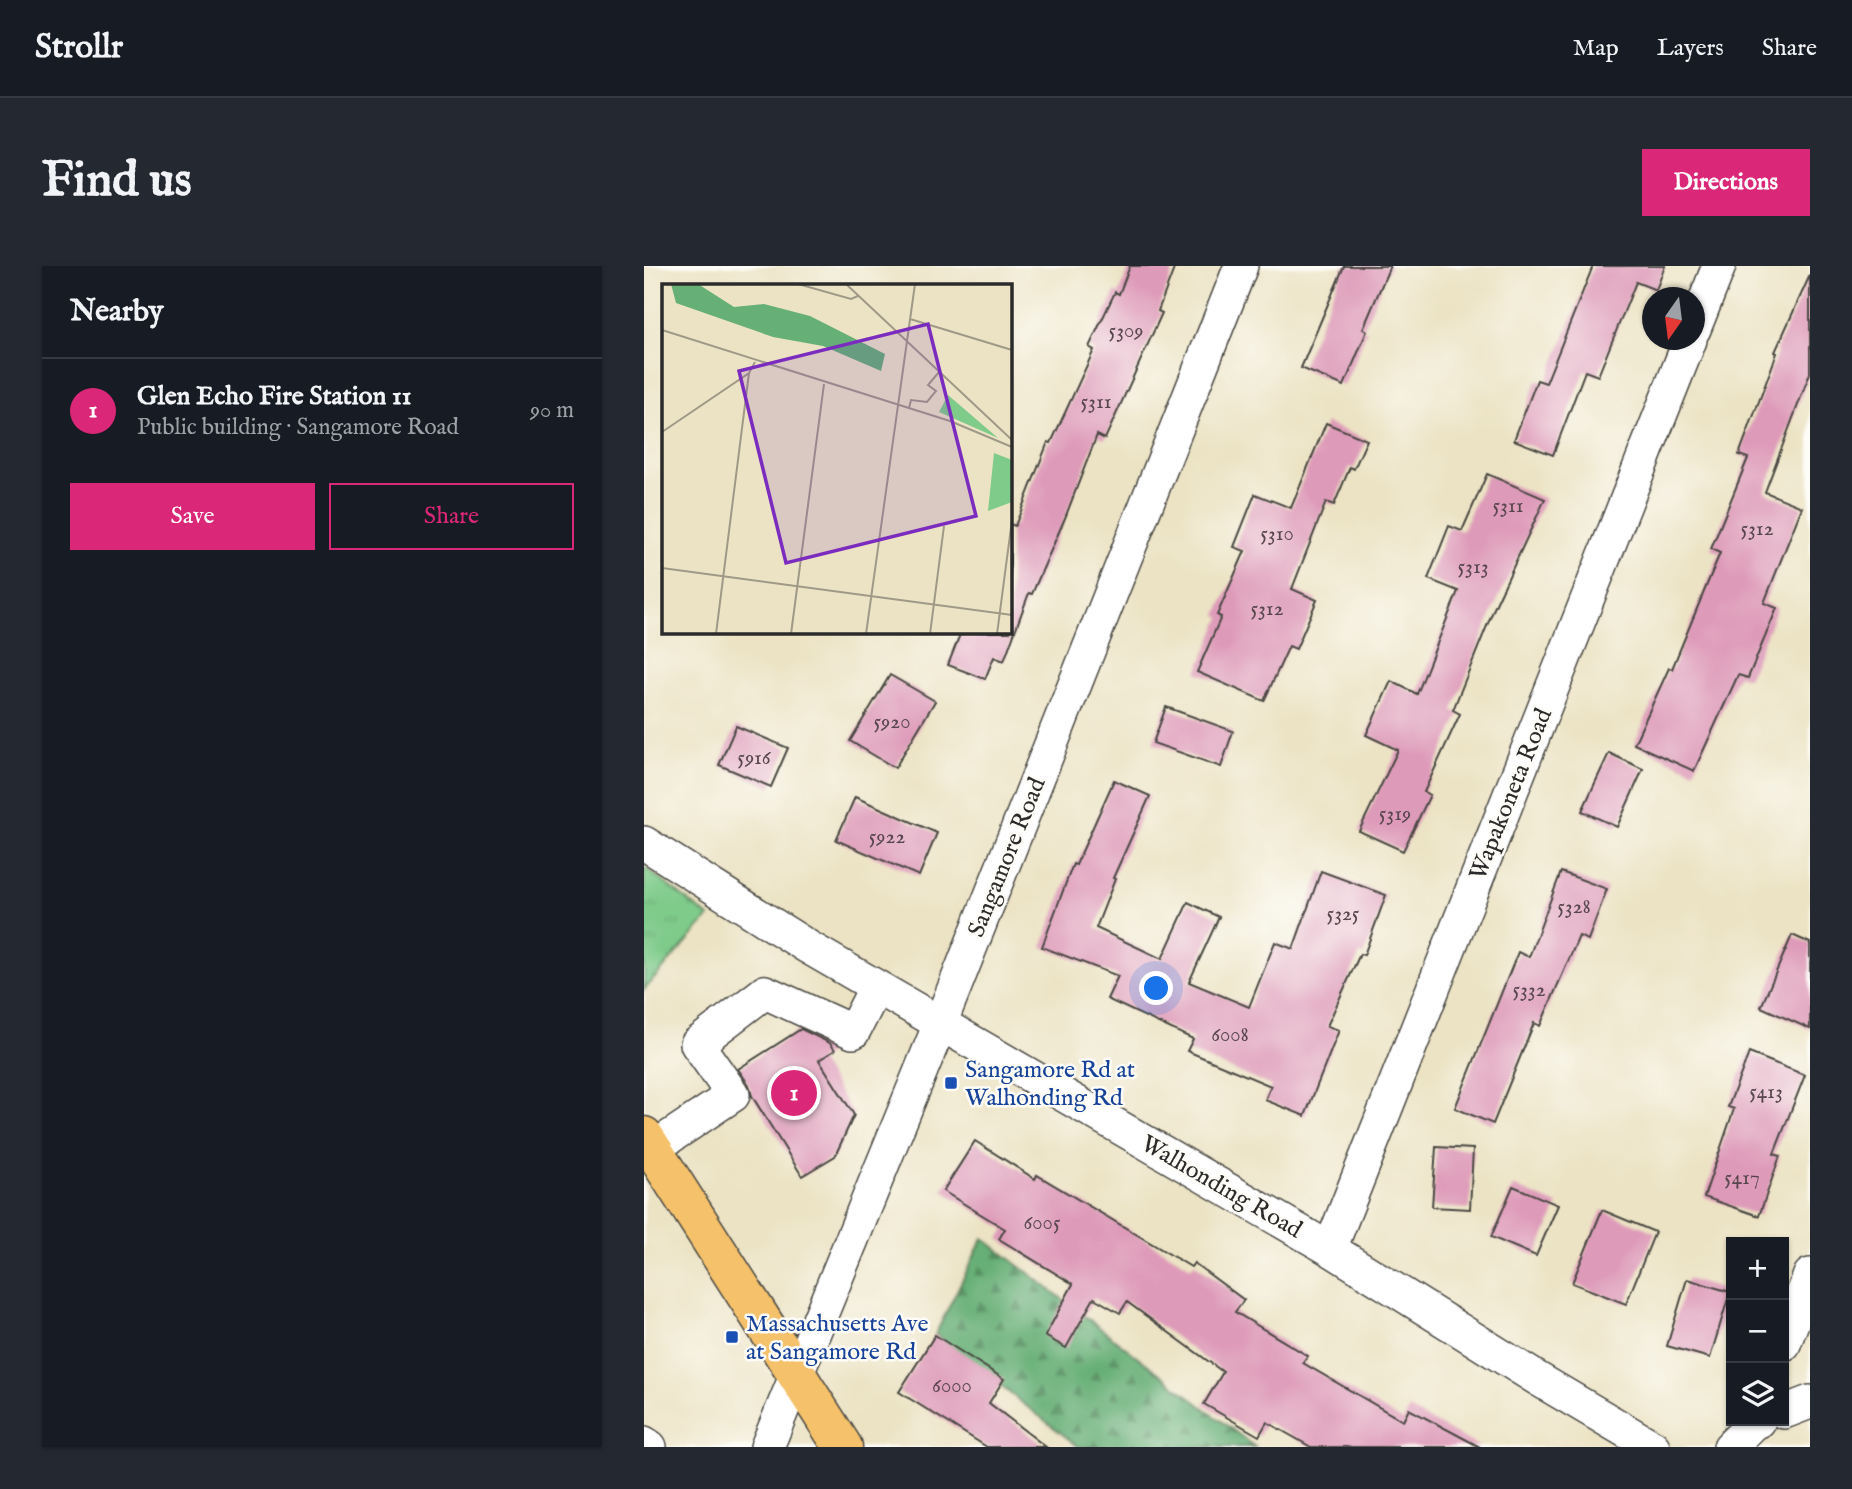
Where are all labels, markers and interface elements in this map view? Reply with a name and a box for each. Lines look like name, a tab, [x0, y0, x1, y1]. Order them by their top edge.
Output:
text: Strollr	[35, 27, 123, 69]
text: Map	[1573, 33, 1619, 64]
text: Layers	[1657, 33, 1724, 64]
text: Share	[1762, 33, 1817, 64]
button: Directions	[1642, 149, 1810, 216]
text: Find us	[42, 151, 192, 213]
inset map	[662, 284, 1012, 634]
north arrow	[1642, 287, 1705, 350]
text: Nearby	[70, 293, 163, 331]
house number: 5309	[1109, 318, 1143, 345]
text: Glen Echo Fire Station 11	[137, 380, 411, 413]
house number: 5311	[1080, 389, 1112, 416]
text: 1	[89, 396, 97, 425]
text: 90 m	[530, 396, 574, 425]
text: Public building · Sangamore Road	[137, 413, 459, 442]
button: Save	[70, 483, 315, 550]
button: Share	[329, 483, 574, 550]
house number: 5311	[1492, 493, 1524, 520]
house number: 5312	[1740, 516, 1774, 543]
house number: 5310	[1260, 521, 1294, 548]
house number: 5313	[1457, 554, 1489, 581]
house number: 5312	[1250, 596, 1284, 623]
street label: Wapakoneta Road	[1463, 704, 1560, 885]
house number: 5920	[874, 709, 910, 736]
house number: 5916	[737, 745, 772, 772]
street label: Sangamore Road	[961, 773, 1054, 942]
house number: 5319	[1379, 801, 1411, 828]
house number: 5922	[869, 824, 905, 851]
house number: 5328	[1557, 894, 1591, 921]
house number: 5325	[1327, 901, 1360, 928]
your location	[1139, 971, 1173, 1005]
house number: 5332	[1512, 977, 1546, 1004]
house number: 6008	[1211, 1022, 1249, 1049]
place label: Sangamore Rd at Walhonding Rd	[965, 1055, 1135, 1114]
pin: 1	[771, 1067, 817, 1119]
marker: Sangamore Rd at Walhonding Rd	[943, 1075, 959, 1091]
house number: 5413	[1749, 1079, 1783, 1106]
street label: Walhonding Road	[1135, 1129, 1308, 1246]
house number: 5417	[1724, 1165, 1760, 1192]
house number: 6005	[1023, 1210, 1061, 1237]
map controls	[1726, 1237, 1789, 1426]
button: +	[1726, 1237, 1789, 1300]
button: −	[1726, 1300, 1789, 1363]
place label: Massachusetts Ave at Sangamore Rd	[746, 1309, 928, 1368]
marker: Massachusetts Ave at Sangamore Rd	[724, 1329, 740, 1345]
button: layers	[1726, 1363, 1789, 1426]
house number: 6000	[932, 1373, 972, 1400]

